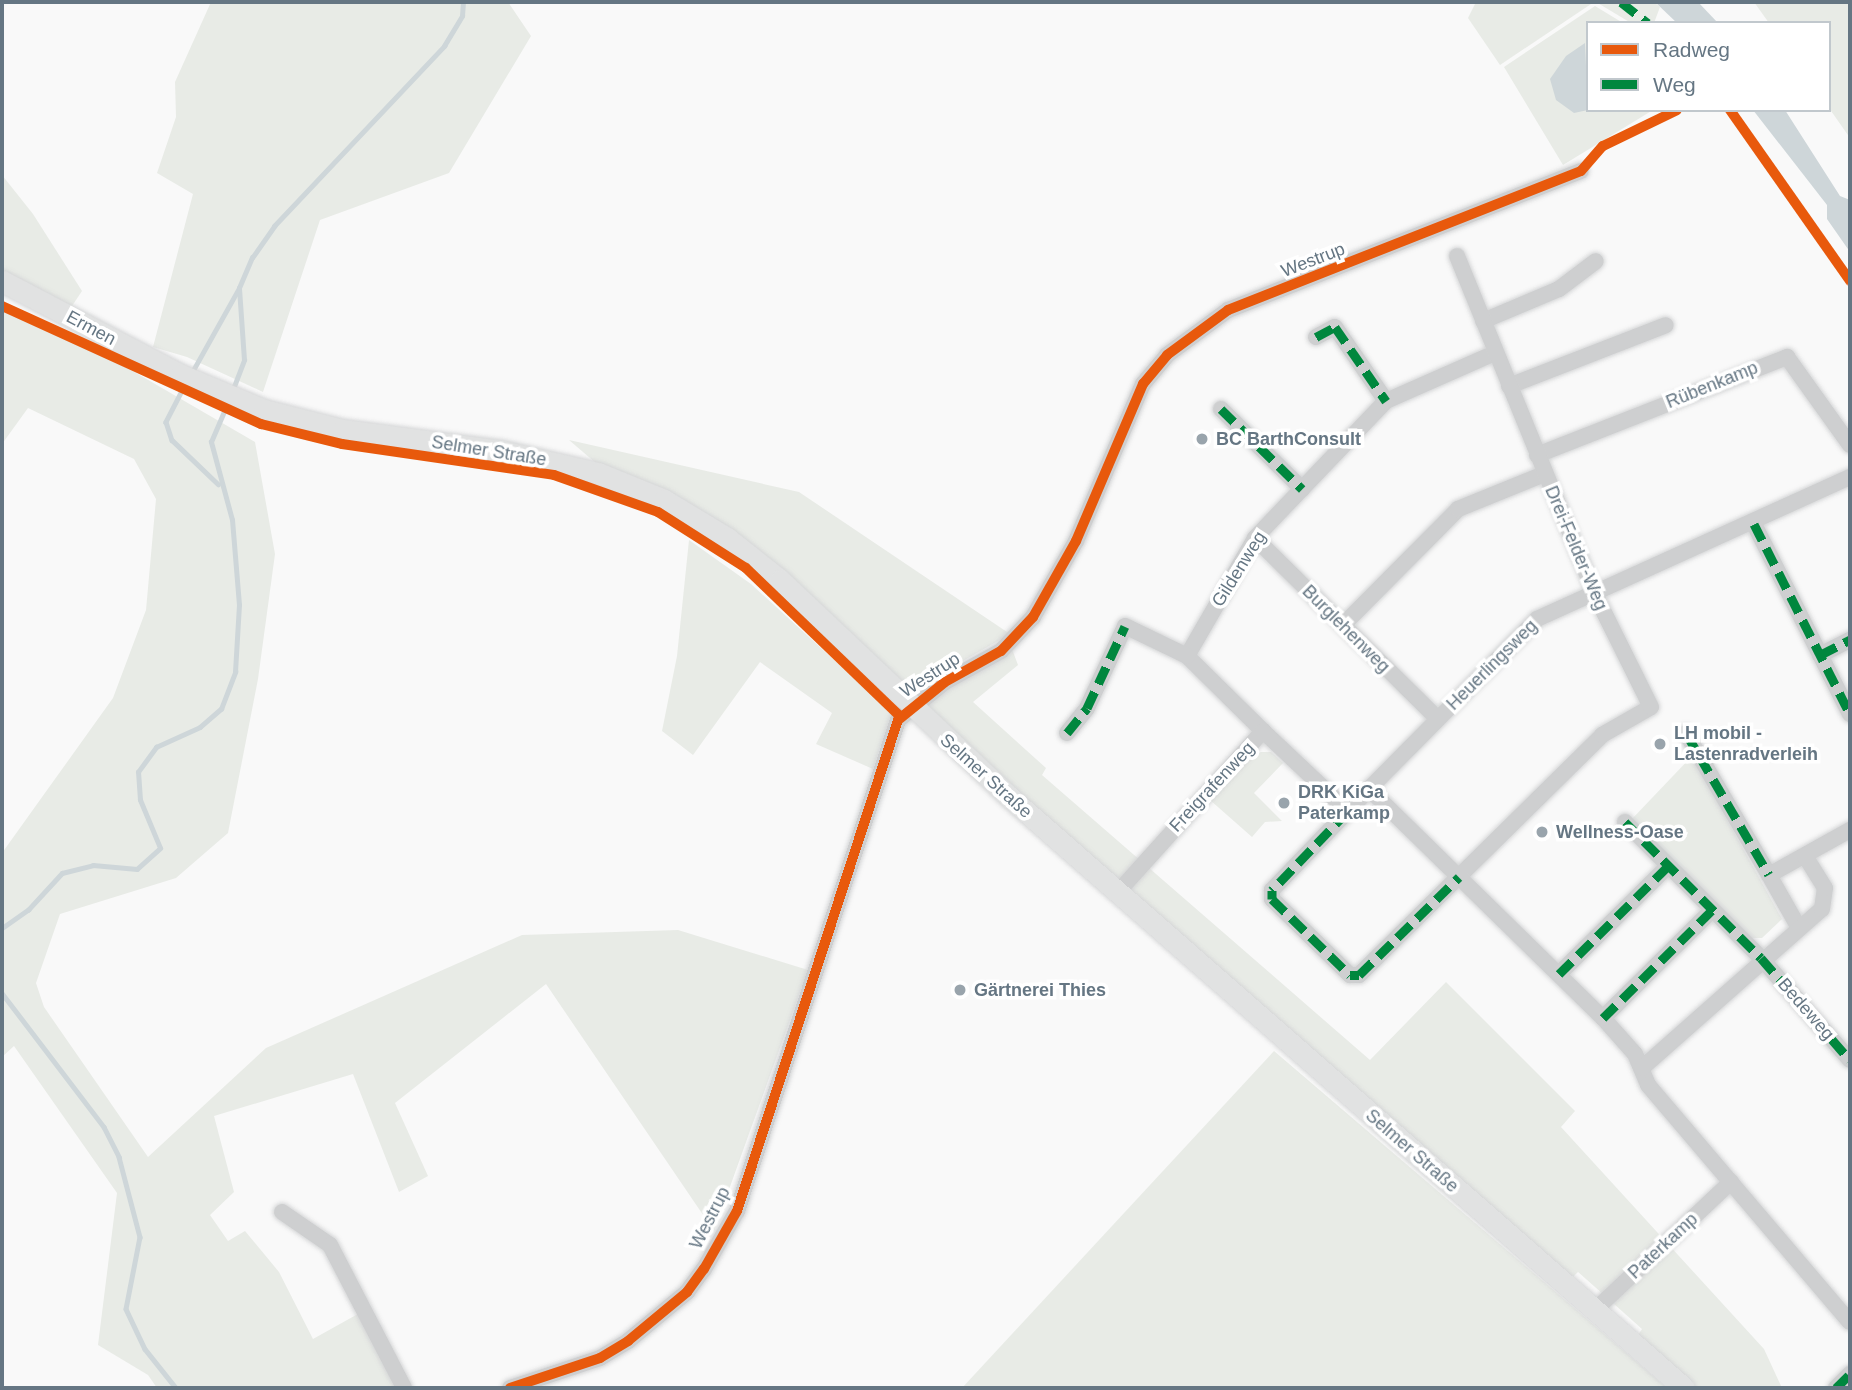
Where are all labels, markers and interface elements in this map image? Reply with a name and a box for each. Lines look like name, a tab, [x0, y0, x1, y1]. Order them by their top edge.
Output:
legend	[1586, 21, 1831, 112]
text: Radweg	[1653, 38, 1730, 61]
text: Weg	[1653, 73, 1696, 96]
street label: Westrup	[1278, 238, 1348, 282]
street label: Ermen	[63, 306, 119, 350]
street label: Rübenkamp	[1663, 357, 1761, 413]
place label: BC BarthConsult	[1216, 428, 1361, 450]
street label: Selmer Straße	[430, 431, 548, 471]
marker: BC BarthConsult	[1194, 431, 1210, 447]
street label: Drei-Felder-Weg	[1540, 483, 1612, 613]
street label: Gildenweg	[1207, 527, 1271, 611]
street label: Burglehenweg	[1298, 581, 1394, 677]
street label: Heuerlingsweg	[1442, 615, 1542, 715]
street label: Westrup	[896, 648, 964, 702]
place label: LH mobil - Lastenradverleih	[1674, 723, 1818, 766]
street label: Selmer Straße	[936, 729, 1036, 823]
marker: LH mobil - Lastenradverleih	[1652, 736, 1668, 752]
street label: Freigrafenweg	[1165, 738, 1259, 836]
place label: DRK KiGa Paterkamp	[1298, 782, 1390, 824]
marker: DRK KiGa Paterkamp	[1276, 795, 1292, 811]
place label: Wellness-Oase	[1556, 821, 1684, 843]
marker: Wellness-Oase	[1534, 824, 1550, 840]
street label: Bedeweg	[1773, 974, 1839, 1044]
place label: Gärtnerei Thies	[974, 979, 1106, 1001]
marker: Gärtnerei Thies	[952, 982, 968, 998]
street label: Selmer Straße	[1361, 1105, 1463, 1197]
street label: Westrup	[685, 1183, 735, 1253]
street label: Paterkamp	[1624, 1208, 1702, 1284]

